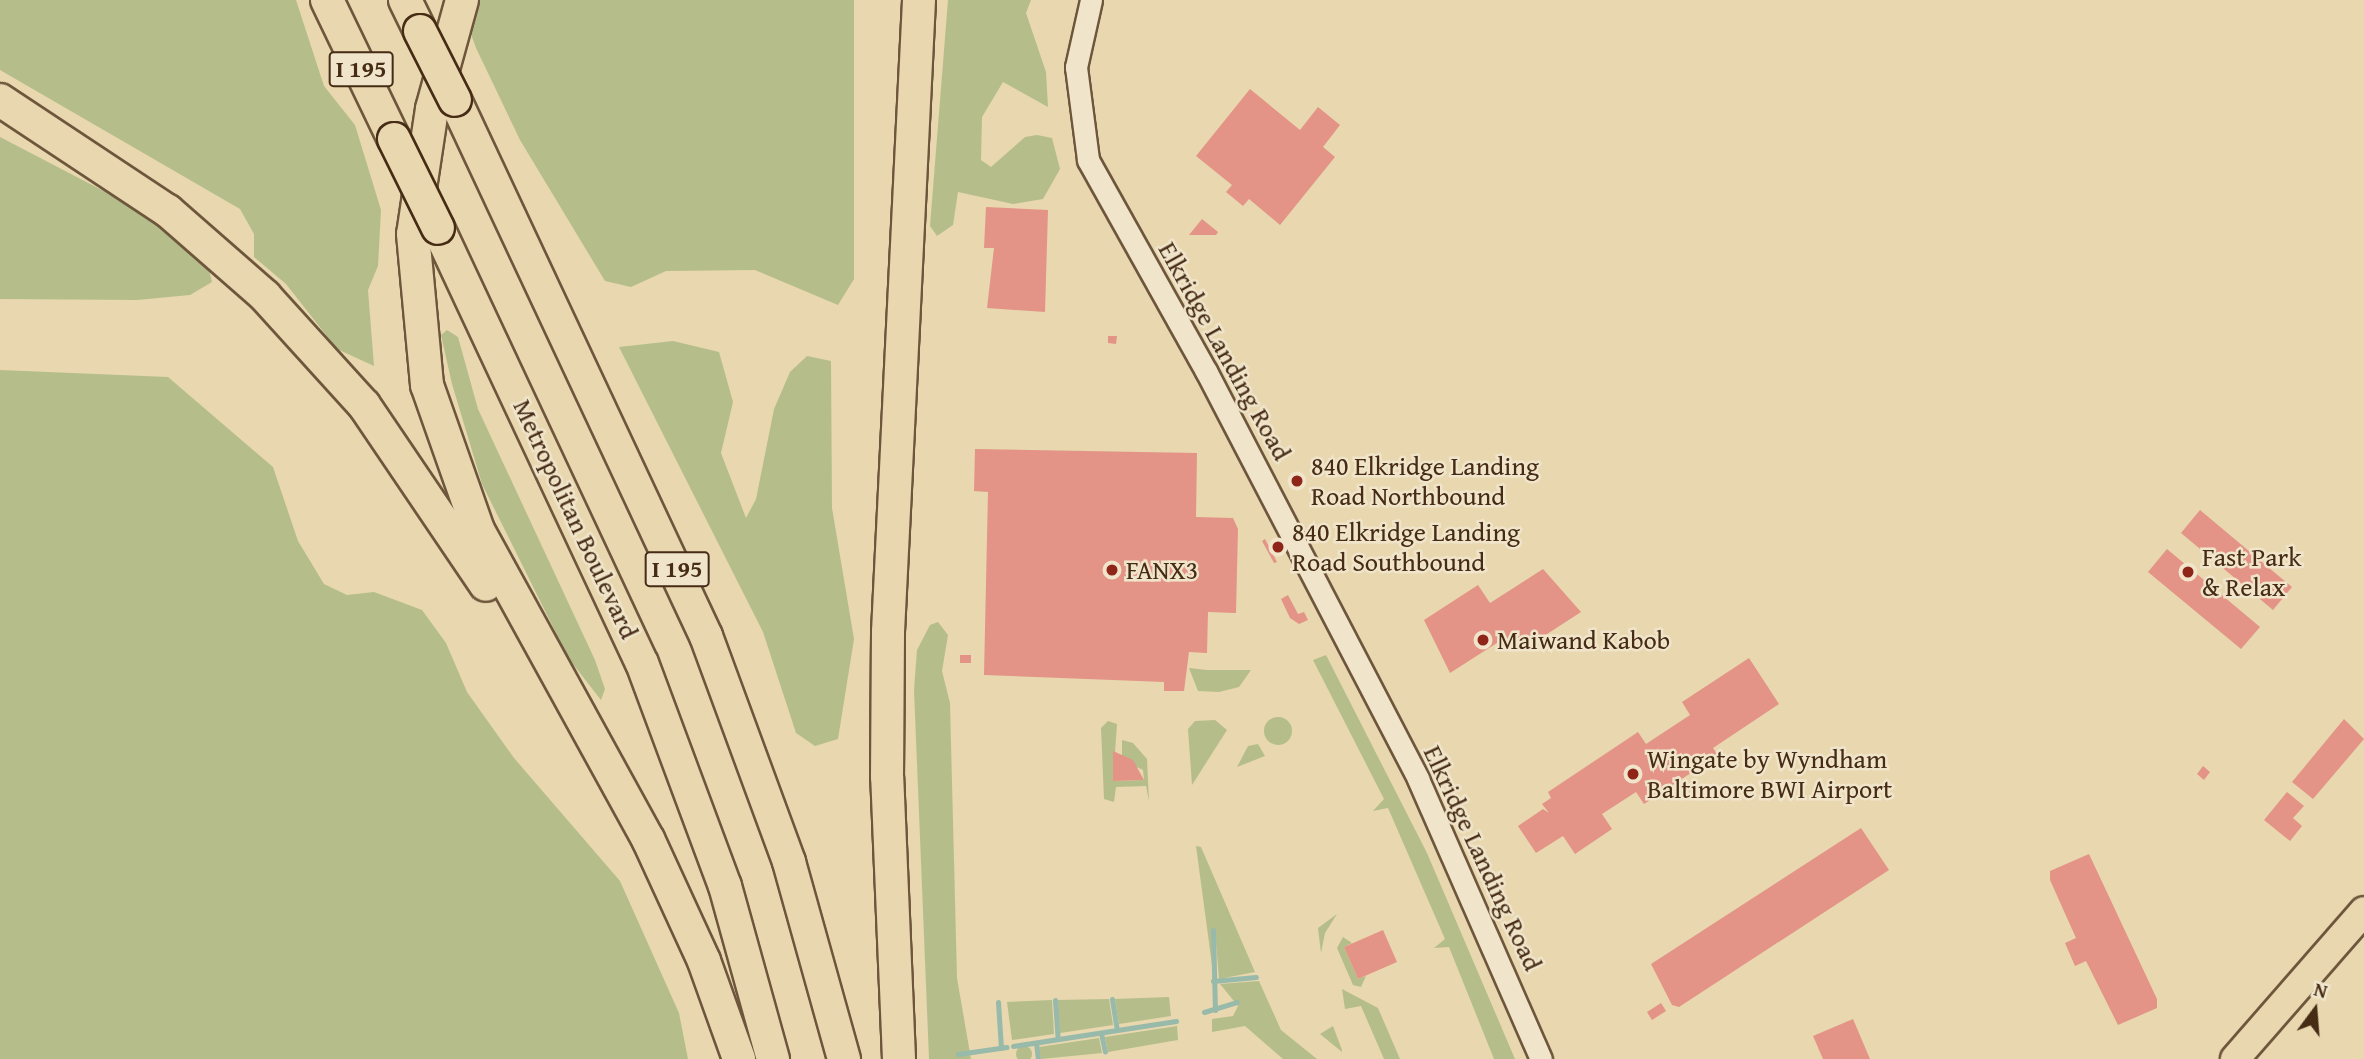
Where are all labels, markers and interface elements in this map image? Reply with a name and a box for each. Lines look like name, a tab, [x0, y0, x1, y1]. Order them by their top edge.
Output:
road number: I 195	[328, 48, 394, 90]
street label: Elkridge Landing Road	[1152, 236, 1298, 466]
street label: Metropolitan Boulevard	[507, 394, 645, 644]
place label: 840 Elkridge Landing Road Northbound	[1311, 450, 1539, 512]
marker: 840 Elkridge Landing Road Northbound	[1289, 473, 1305, 489]
place label: 840 Elkridge Landing Road Southbound	[1292, 516, 1520, 578]
marker: 840 Elkridge Landing Road Southbound	[1270, 539, 1286, 555]
place label: Fast Park & Relax	[2202, 541, 2301, 602]
road number: I 195	[644, 548, 710, 590]
place label: FANX3	[1126, 554, 1198, 586]
marker: FANX3	[1104, 562, 1120, 578]
marker: Fast Park & Relax	[2180, 564, 2196, 580]
place label: Maiwand Kabob	[1497, 624, 1670, 656]
marker: Maiwand Kabob	[1475, 632, 1491, 648]
street label: Elkridge Landing Road	[1417, 740, 1549, 976]
place label: Wingate by Wyndham Baltimore BWI Airport	[1647, 743, 1892, 804]
marker: Wingate by Wyndham Baltimore BWI Airport	[1625, 766, 1641, 782]
north arrow	[2280, 975, 2350, 1045]
text: N	[2311, 975, 2331, 1005]

